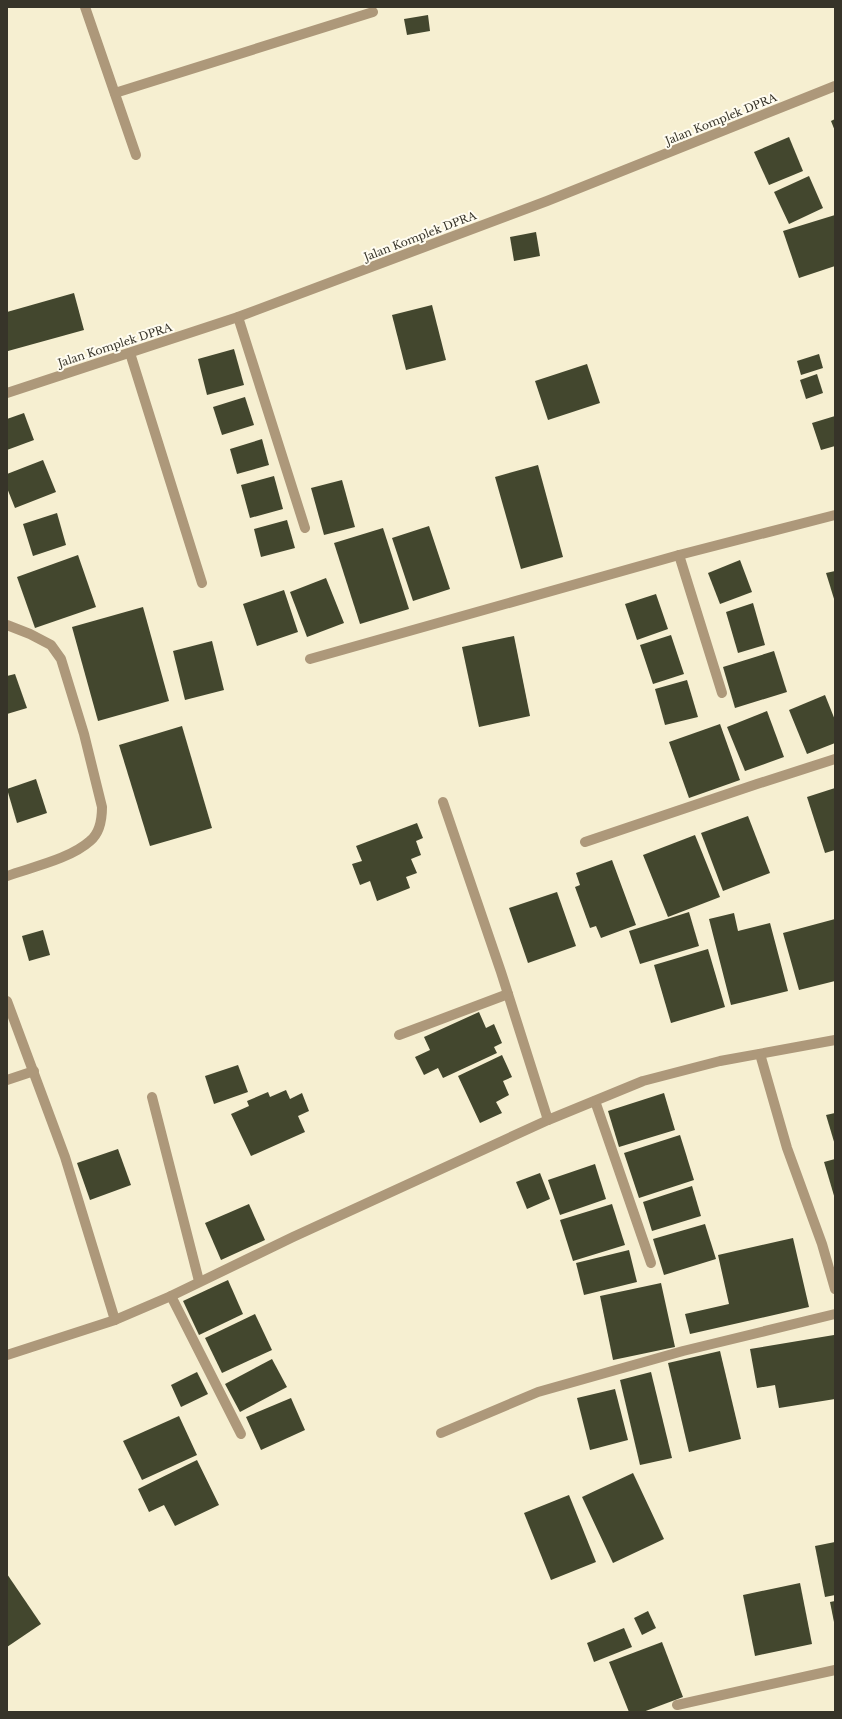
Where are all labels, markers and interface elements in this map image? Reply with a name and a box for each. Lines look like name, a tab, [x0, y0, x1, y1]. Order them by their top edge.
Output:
street label: Jalan Komplek DPRA	[661, 90, 779, 149]
street label: Jalan Komplek DPRA	[360, 208, 479, 265]
street label: Jalan Komplek DPRA	[54, 320, 174, 371]

